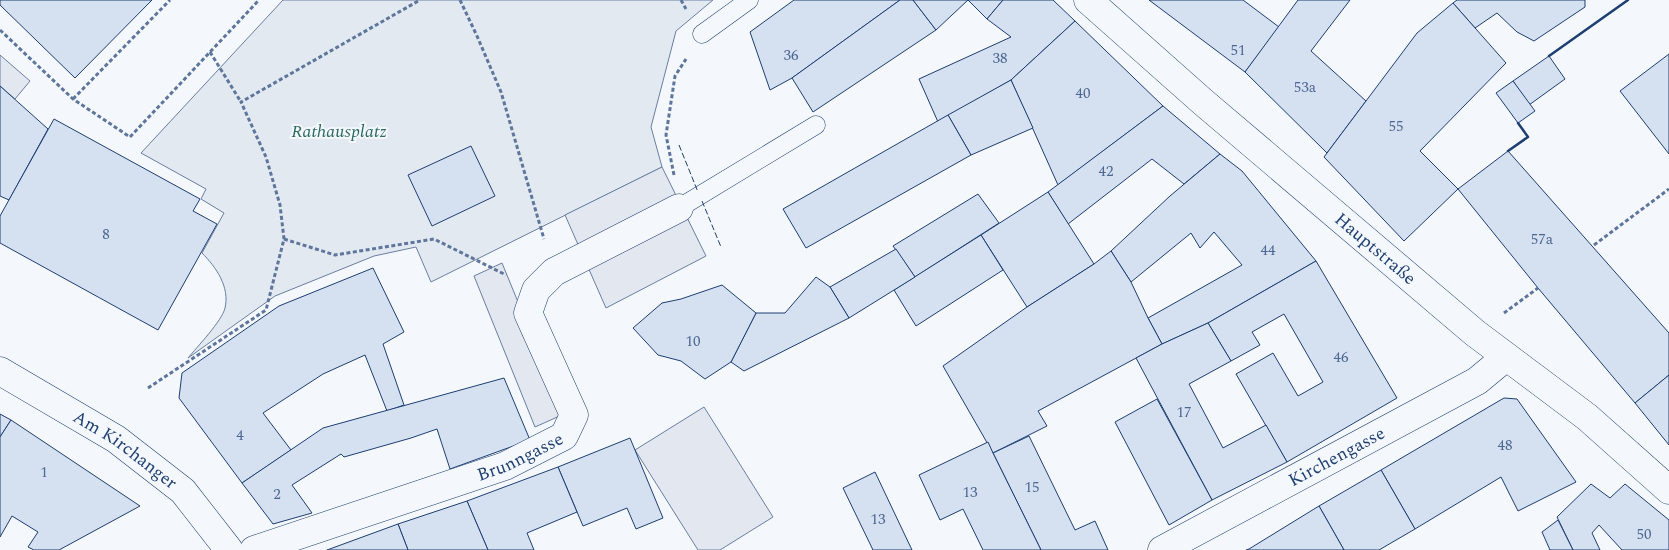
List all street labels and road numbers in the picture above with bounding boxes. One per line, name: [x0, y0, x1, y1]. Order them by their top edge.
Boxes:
street label: Hauptstraße: [1328, 206, 1422, 292]
street label: Am Kirchanger: [68, 404, 183, 496]
street label: Kirchengasse: [1283, 420, 1390, 494]
street label: Brunngasse: [473, 426, 568, 488]

